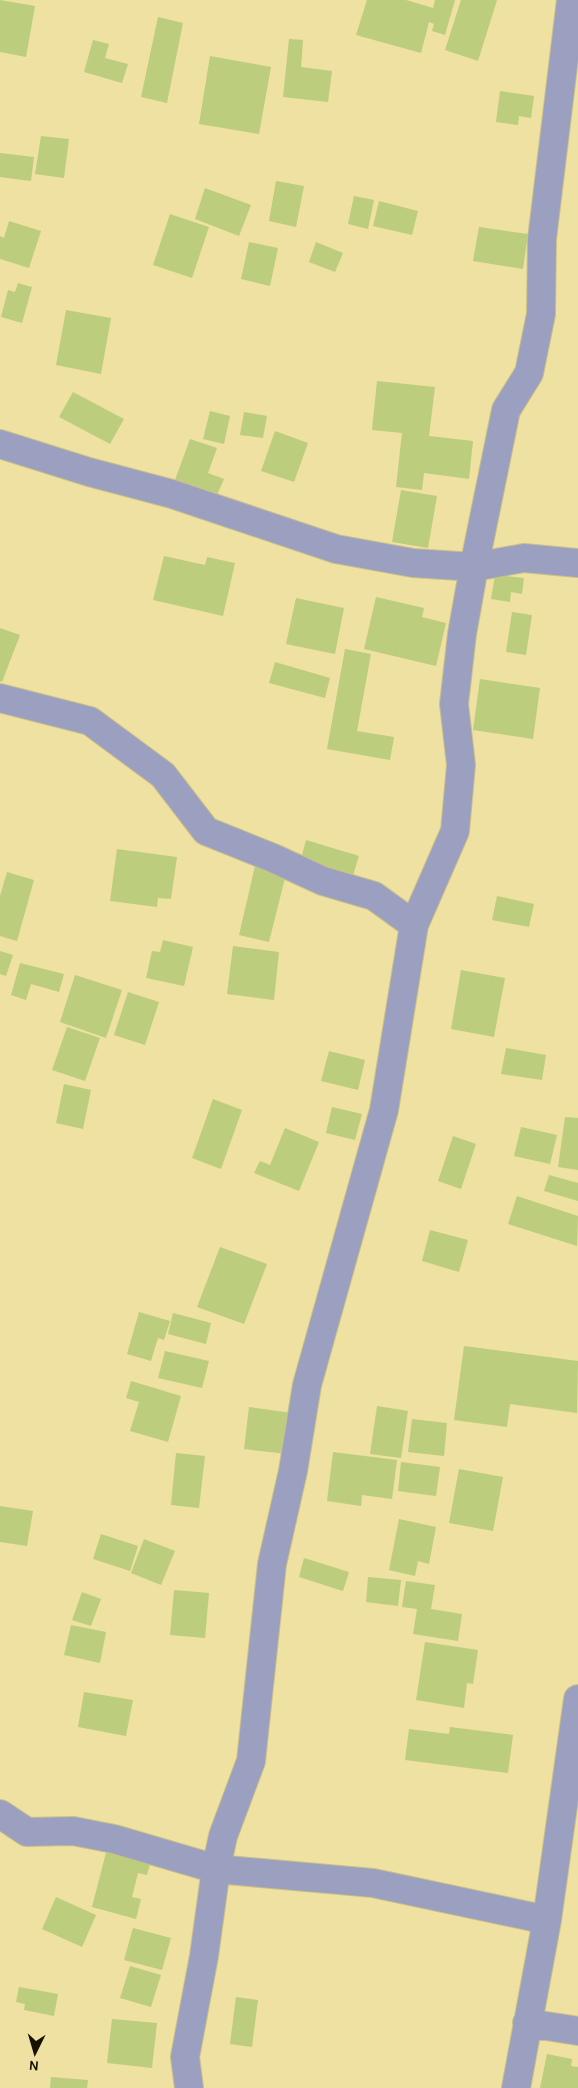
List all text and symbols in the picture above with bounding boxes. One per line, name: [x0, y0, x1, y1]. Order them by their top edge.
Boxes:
north arrow: [10, 2028, 60, 2078]
text: N: [28, 2057, 40, 2074]

